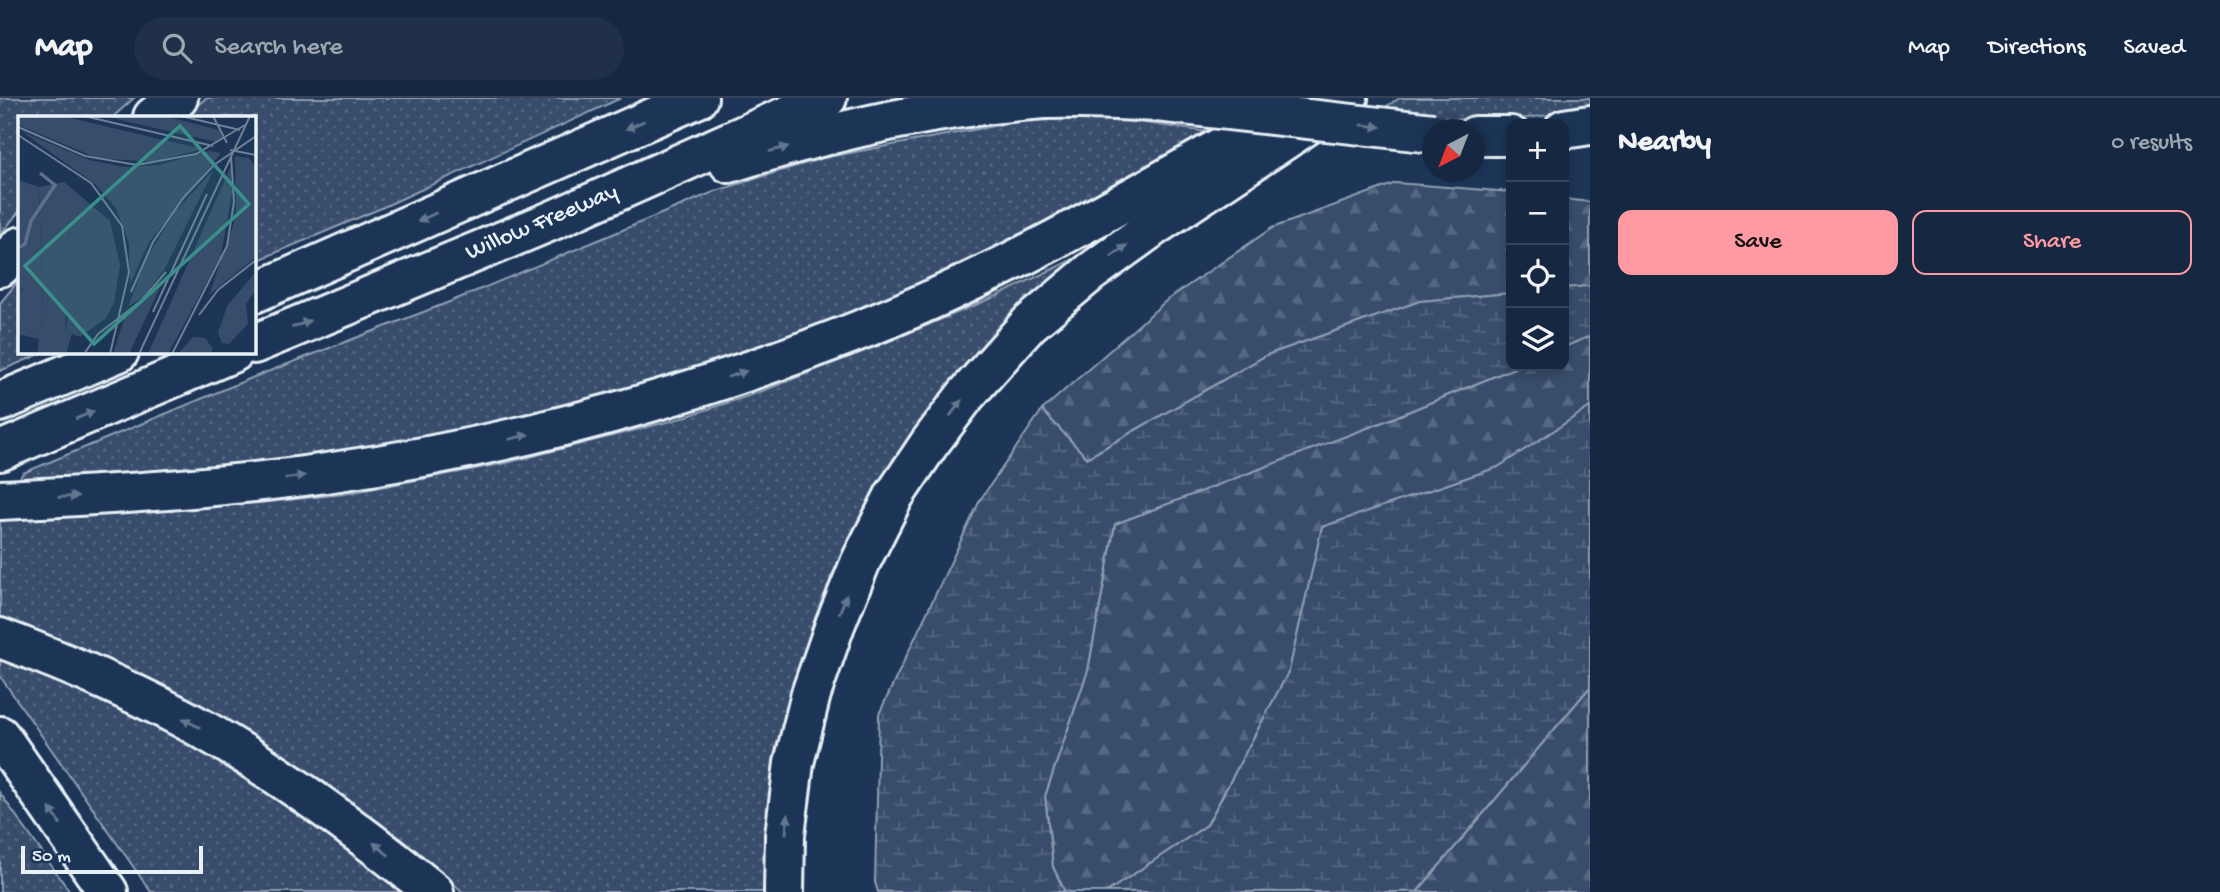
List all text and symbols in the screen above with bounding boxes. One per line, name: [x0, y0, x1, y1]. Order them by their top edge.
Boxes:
search box: [134, 17, 624, 80]
text: Map: [35, 29, 92, 67]
icon: search: [158, 29, 196, 67]
text: Search here: [214, 33, 343, 64]
text: Map: [1908, 34, 1950, 63]
text: Directions: [1988, 34, 2086, 63]
text: Saved: [2124, 34, 2185, 63]
inset map: [18, 116, 256, 354]
one-way arrow: [625, 119, 645, 131]
north arrow: [1422, 119, 1485, 182]
map controls: [1506, 119, 1569, 371]
button: +: [1506, 119, 1569, 182]
one-way arrow: [1360, 121, 1382, 132]
text: Nearby: [1618, 126, 1711, 161]
text: 0 results: [2111, 130, 2192, 157]
one-way arrow: [769, 143, 790, 153]
street label: Willow Freeway: [462, 178, 622, 268]
button: −: [1506, 182, 1569, 245]
button: Save: [1618, 210, 1898, 275]
button: Share: [1912, 210, 2192, 275]
one-way arrow: [417, 211, 437, 223]
one-way arrow: [1110, 244, 1128, 258]
button: locate: [1506, 245, 1569, 308]
button: layers: [1506, 308, 1569, 371]
one-way arrow: [290, 319, 311, 330]
one-way arrow: [727, 369, 748, 379]
one-way arrow: [948, 399, 962, 417]
one-way arrow: [75, 409, 96, 420]
one-way arrow: [508, 432, 530, 443]
one-way arrow: [284, 471, 306, 482]
one-way arrow: [57, 492, 79, 503]
one-way arrow: [838, 594, 849, 615]
one-way arrow: [181, 718, 201, 730]
one-way arrow: [48, 807, 62, 825]
one-way arrow: [781, 813, 792, 835]
one-way arrow: [372, 842, 389, 857]
scale bar: [21, 843, 203, 875]
text: 50 m: [32, 846, 71, 869]

